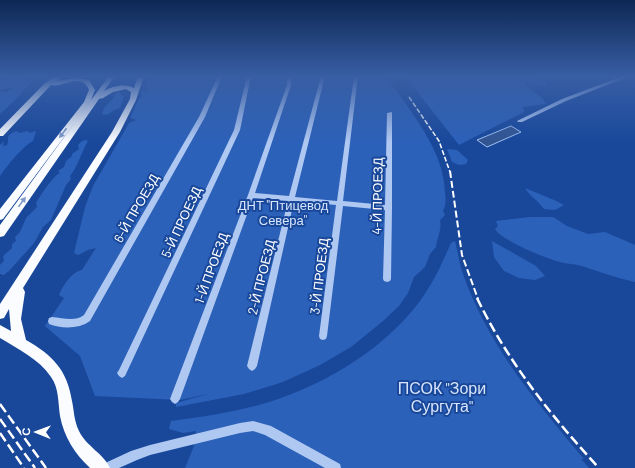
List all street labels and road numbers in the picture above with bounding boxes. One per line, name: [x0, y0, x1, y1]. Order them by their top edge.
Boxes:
street label: 4-Й ПРОЕЗД: [368, 157, 386, 235]
street label: 6-Й ПРОЕЗД: [110, 171, 162, 245]
street label: 5-Й ПРОЕЗД: [158, 184, 205, 260]
street label: 1-Й ПРОЕЗД: [191, 230, 231, 306]
street label: 3-Й ПРОЕЗД: [306, 237, 332, 315]
street label: 2-Й ПРОЕЗД: [244, 238, 278, 316]

